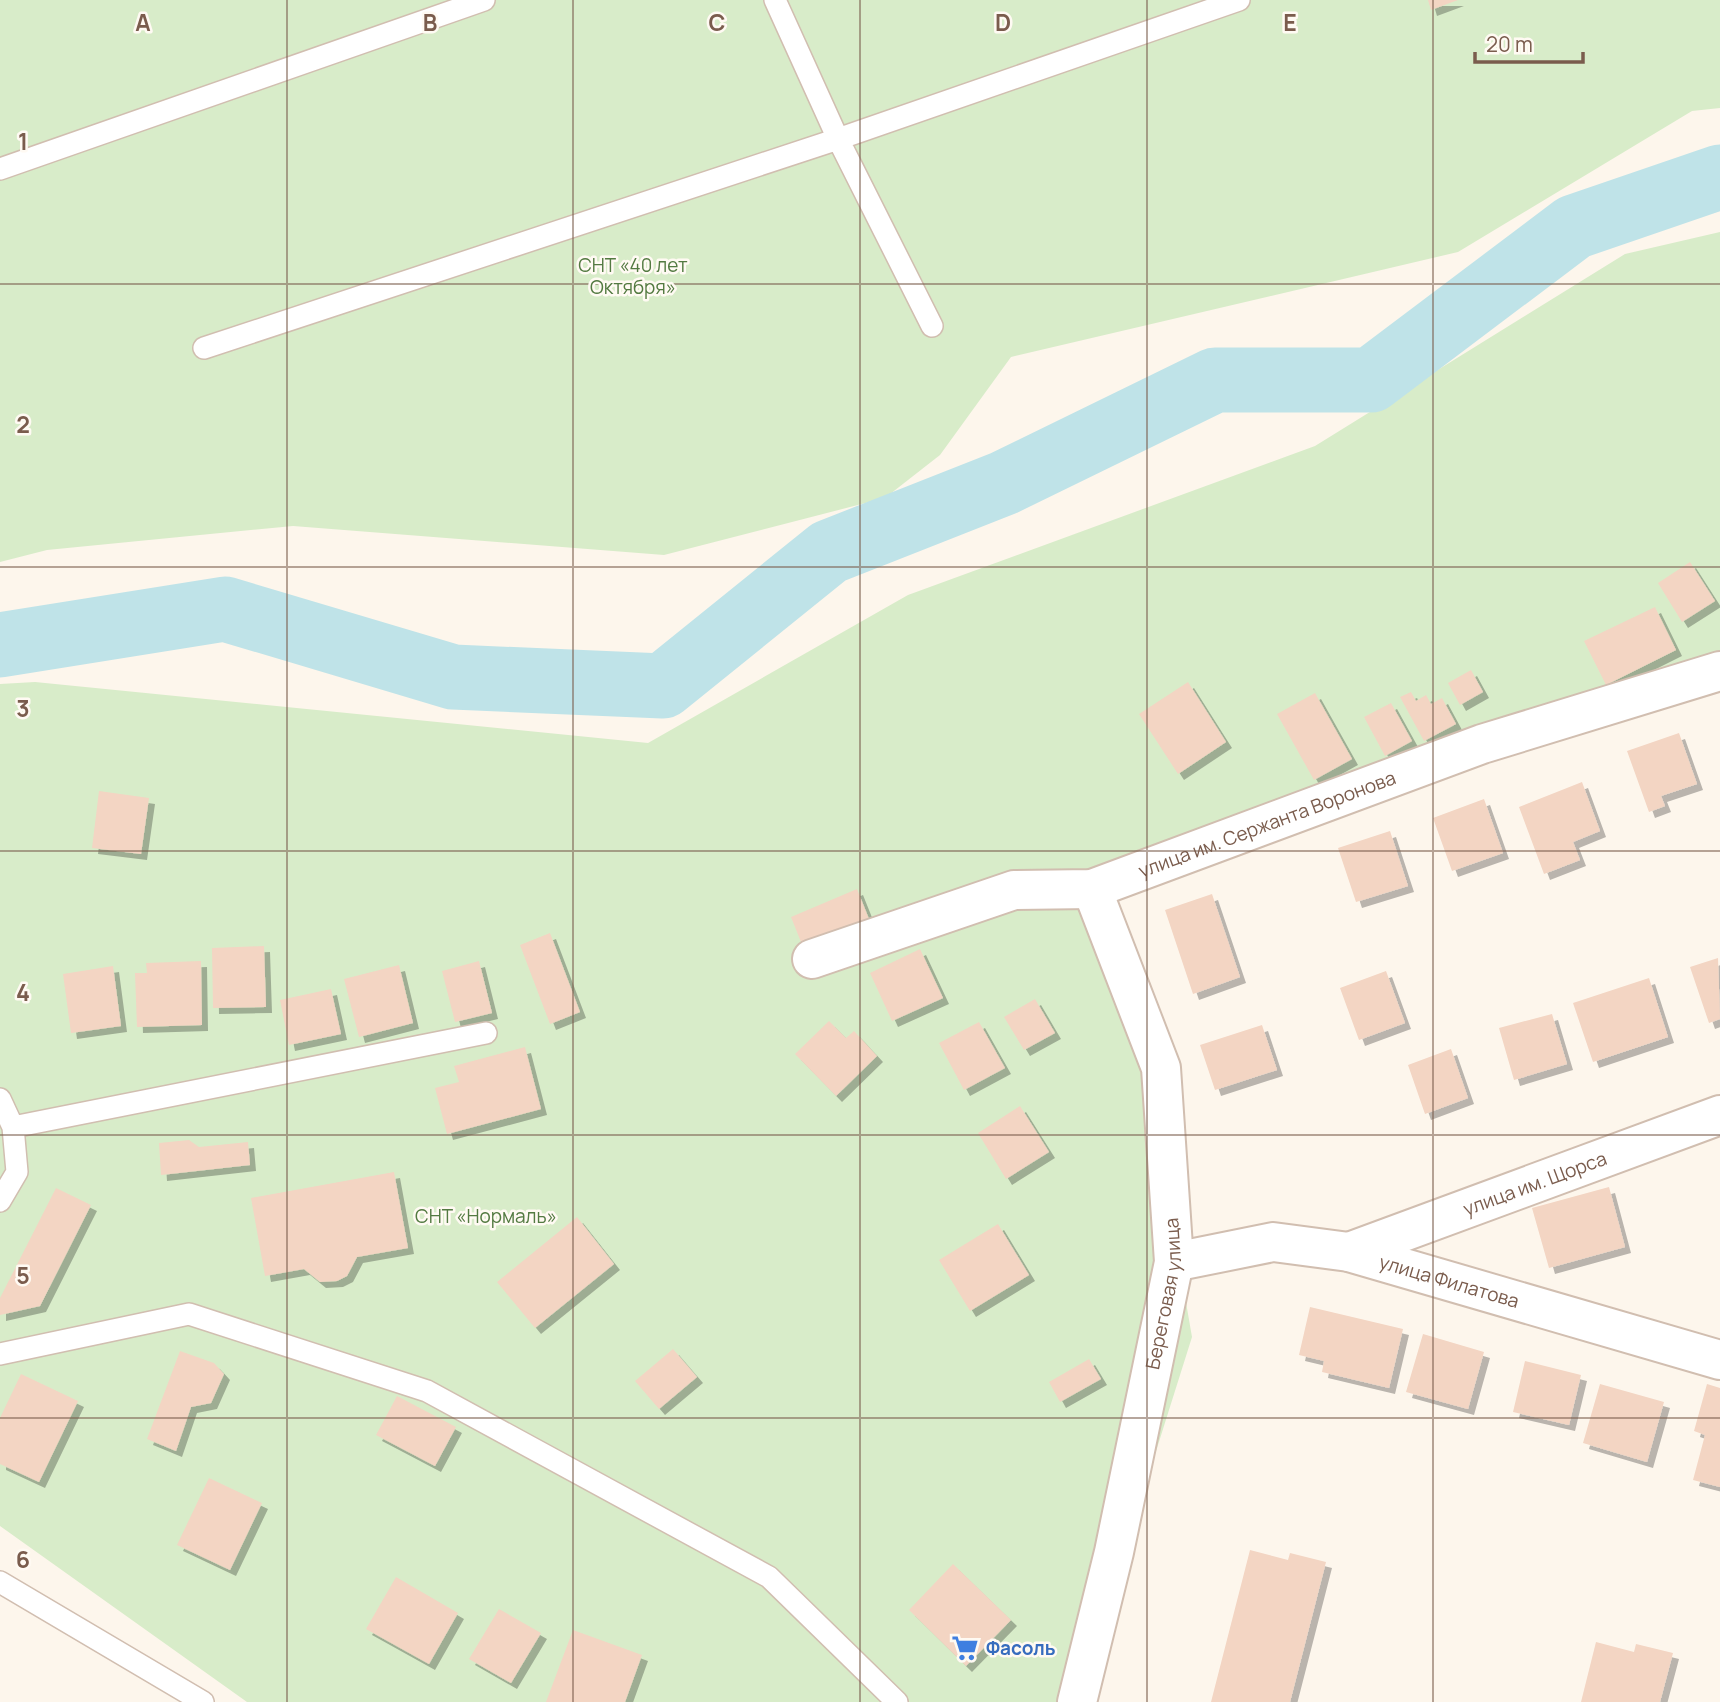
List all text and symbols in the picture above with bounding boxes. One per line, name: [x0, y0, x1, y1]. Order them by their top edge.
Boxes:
text: A: [135, 6, 151, 38]
text: B: [423, 6, 437, 38]
text: C: [709, 6, 726, 38]
text: D: [995, 6, 1011, 38]
text: E: [1283, 6, 1297, 38]
scale bar: [1475, 21, 1584, 65]
text: 20 m: [1486, 30, 1533, 58]
text: 1: [18, 125, 28, 157]
park label: СНТ «40 лет Октября»: [578, 252, 688, 300]
text: 2: [16, 408, 30, 440]
text: 3: [16, 692, 30, 724]
street label: улица им. Сержанта Воронова: [1135, 764, 1399, 884]
text: 4: [16, 976, 30, 1008]
street label: улица им. Щорса: [1459, 1145, 1610, 1222]
park label: СНТ «Нормаль»: [415, 1203, 557, 1229]
street label: Береговая улица: [1139, 1217, 1187, 1372]
street label: улица Филатова: [1376, 1248, 1522, 1314]
text: 5: [16, 1259, 30, 1291]
text: 6: [16, 1543, 30, 1575]
supermarket icon: Фасоль: [950, 1633, 980, 1663]
place label: Фасоль: [986, 1635, 1056, 1661]

